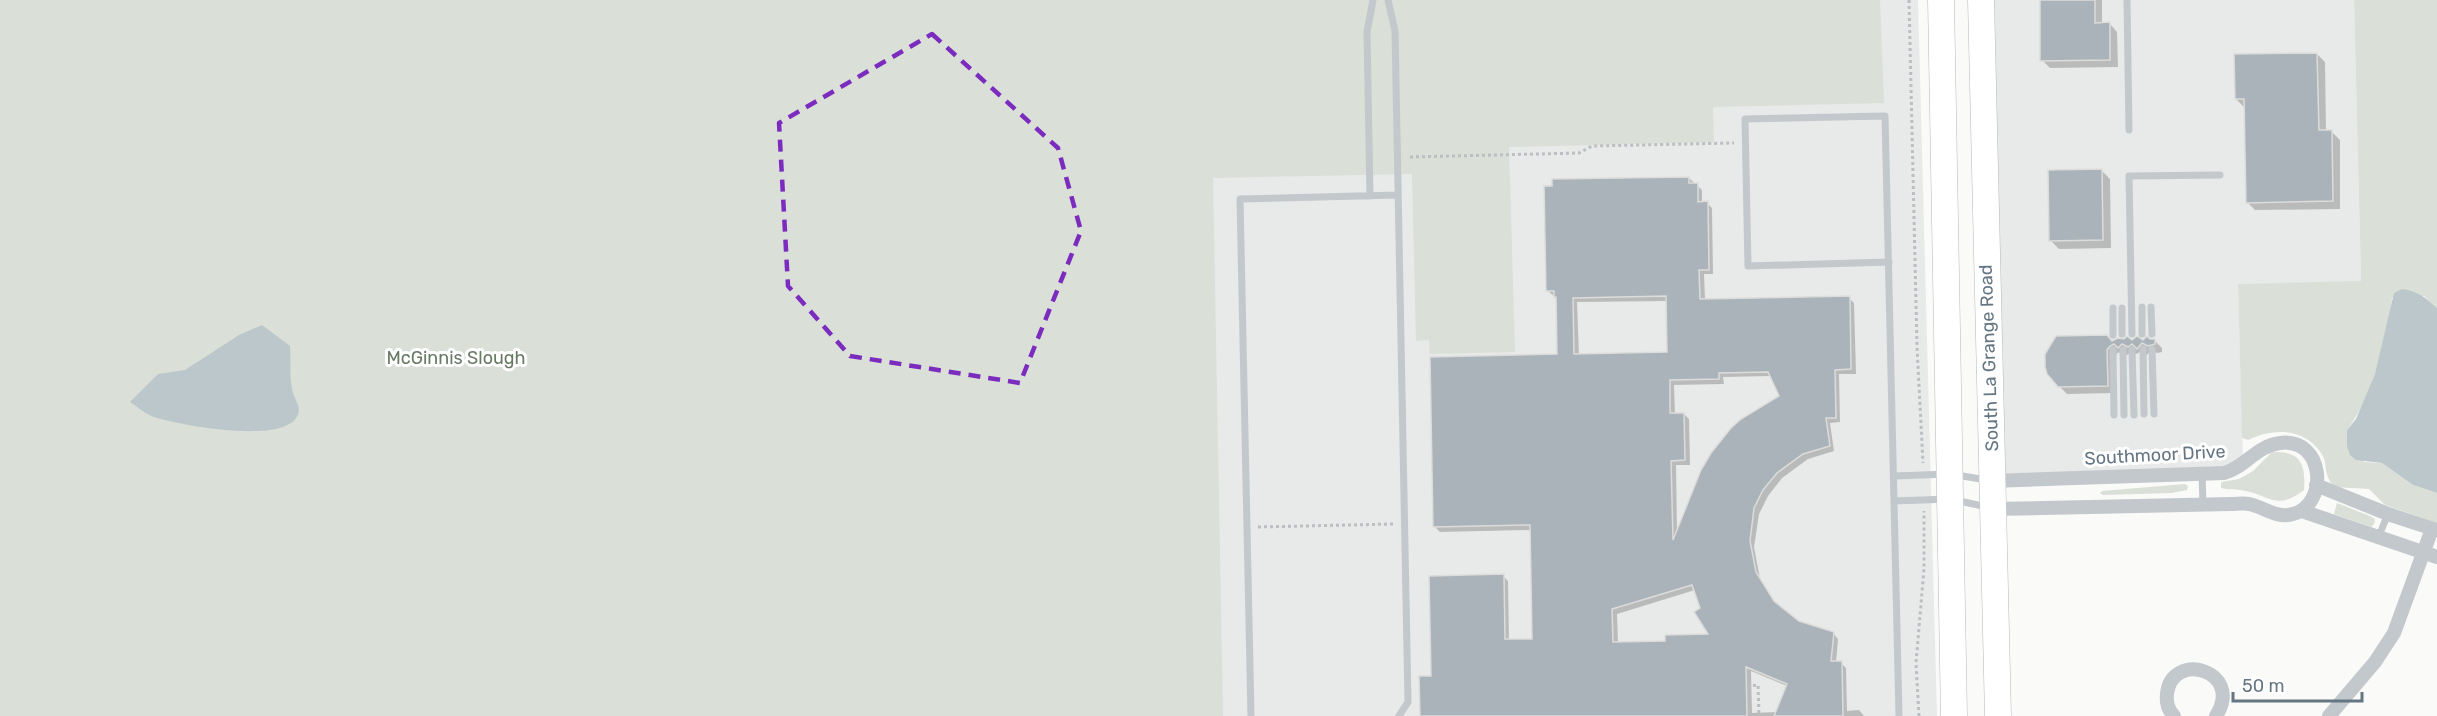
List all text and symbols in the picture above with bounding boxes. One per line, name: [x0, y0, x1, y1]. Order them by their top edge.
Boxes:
street label: South La Grange Road: [1975, 264, 2003, 452]
park label: McGinnis Slough: [386, 347, 526, 369]
street label: Southmoor Drive: [2084, 440, 2226, 470]
scale bar: [2233, 665, 2362, 703]
text: 50 m: [2242, 675, 2285, 697]

